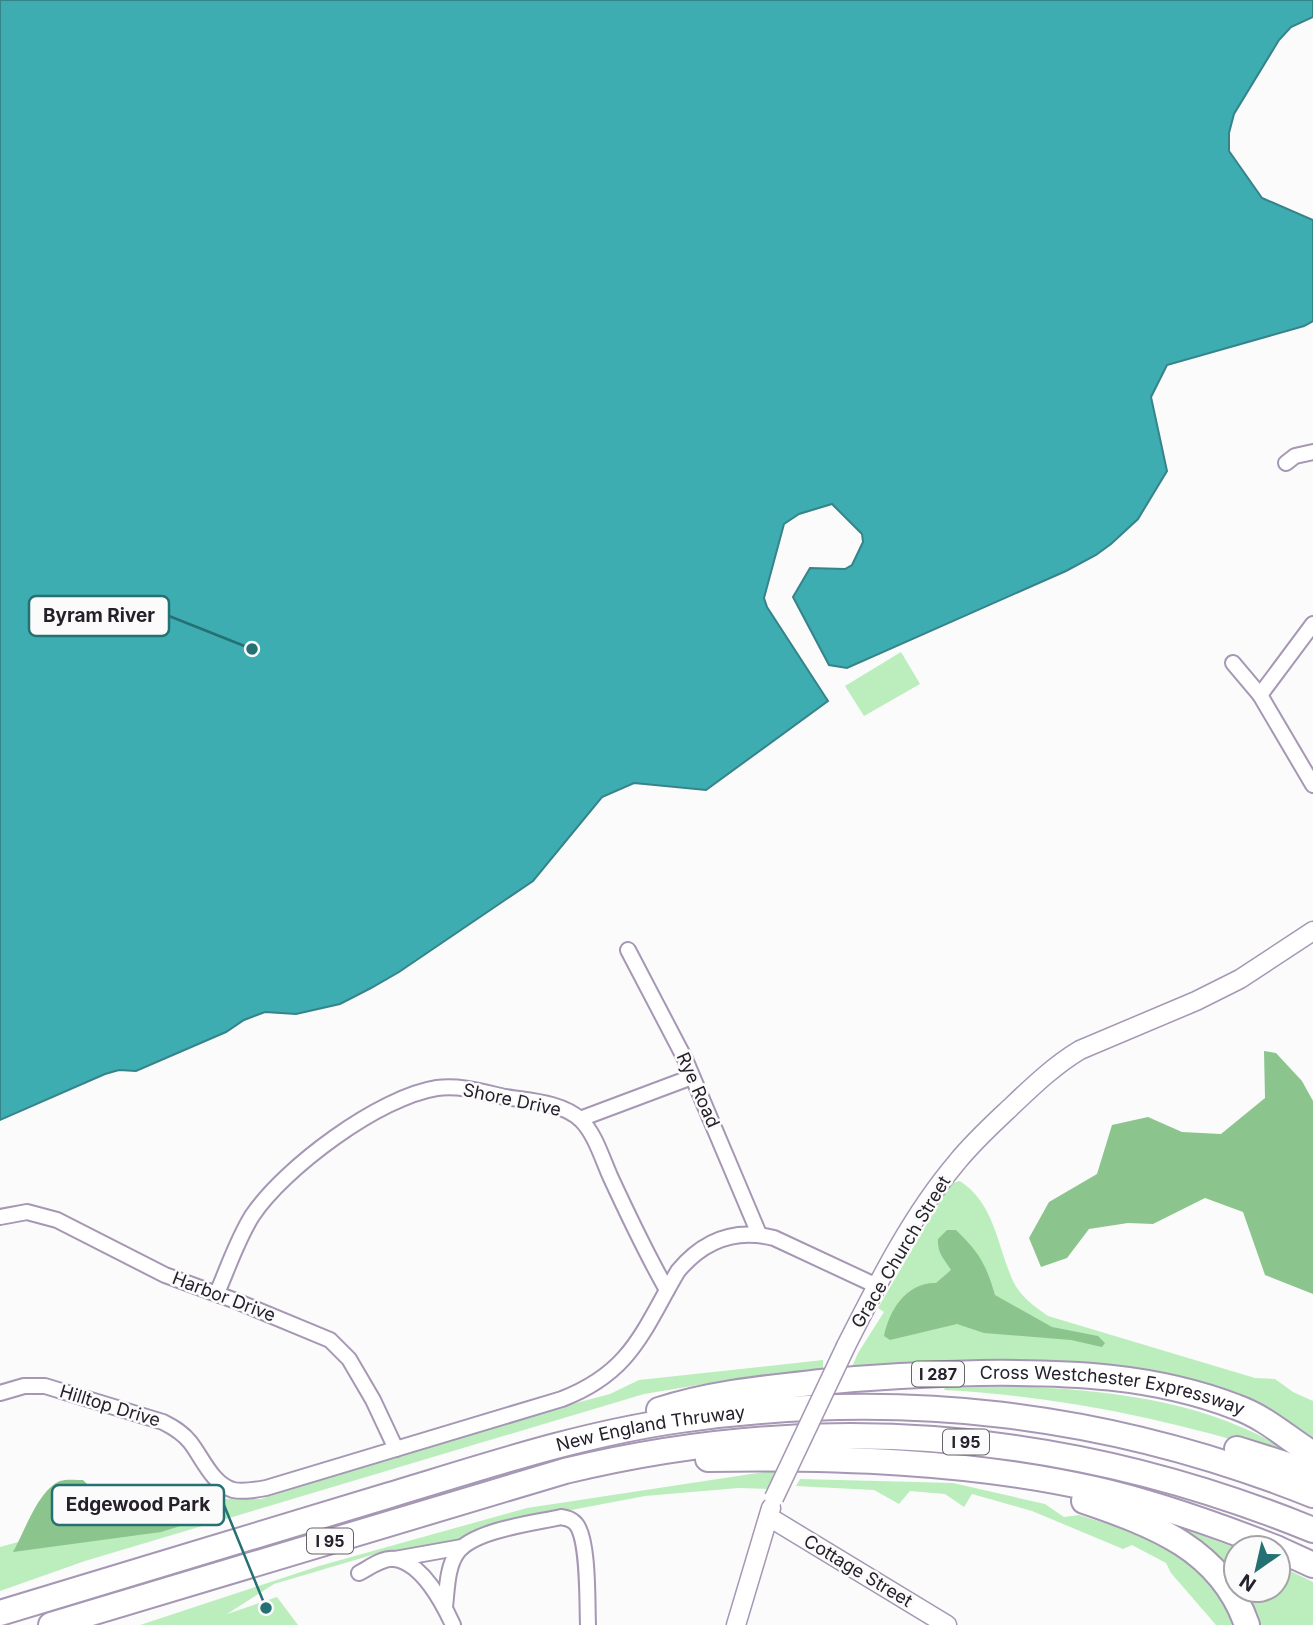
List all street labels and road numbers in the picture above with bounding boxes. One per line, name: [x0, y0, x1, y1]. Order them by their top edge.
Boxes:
street label: Rye Road: [673, 1049, 724, 1131]
street label: Shore Drive: [461, 1079, 563, 1120]
street label: Grace Church Street: [847, 1172, 954, 1332]
street label: Harbor Drive: [170, 1267, 279, 1326]
road number: I 287: [912, 1362, 964, 1386]
street label: Cross Westchester Expressway: [980, 1362, 1248, 1419]
street label: Hilltop Drive: [57, 1380, 163, 1431]
street label: New England Thruway: [554, 1401, 746, 1455]
road number: I 95: [943, 1430, 989, 1454]
road number: I 95: [307, 1528, 353, 1554]
street label: Cottage Street: [800, 1530, 916, 1611]

